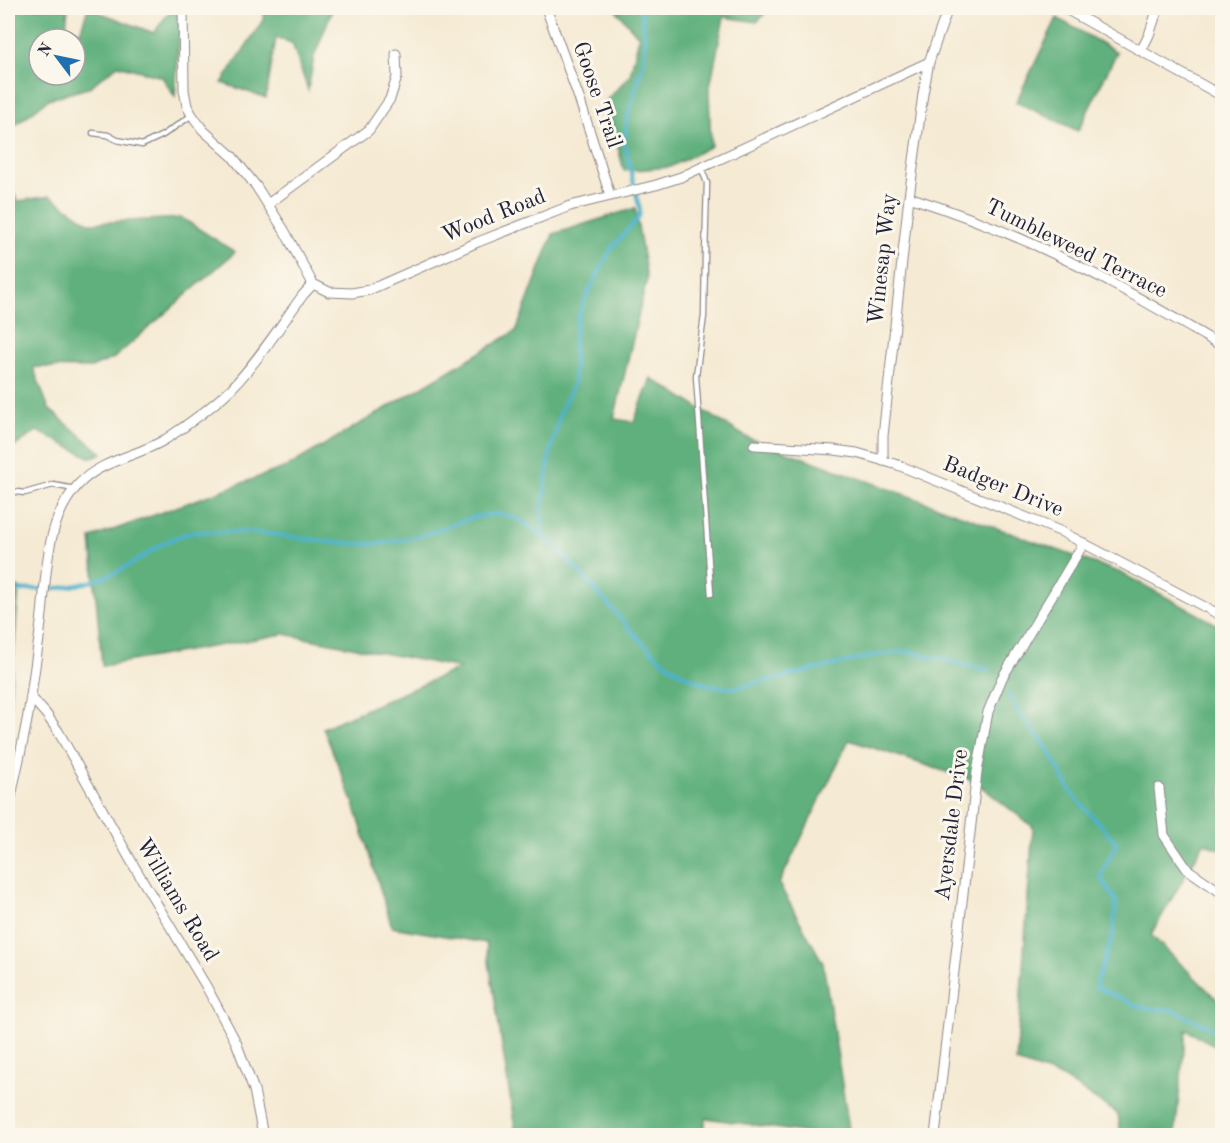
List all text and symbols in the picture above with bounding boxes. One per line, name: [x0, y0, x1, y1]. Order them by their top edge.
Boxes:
north arrow: [27, 27, 87, 87]
street label: Goose Trail: [569, 39, 625, 151]
text: N: [36, 40, 56, 60]
street label: Wood Road: [439, 185, 549, 247]
street label: Winesap Way: [865, 192, 901, 326]
street label: Tumbleweed Terrace: [982, 195, 1170, 303]
street label: Badger Drive: [940, 453, 1066, 521]
street label: Ayersdale Drive: [932, 748, 972, 902]
street label: Williams Road: [132, 835, 222, 965]

